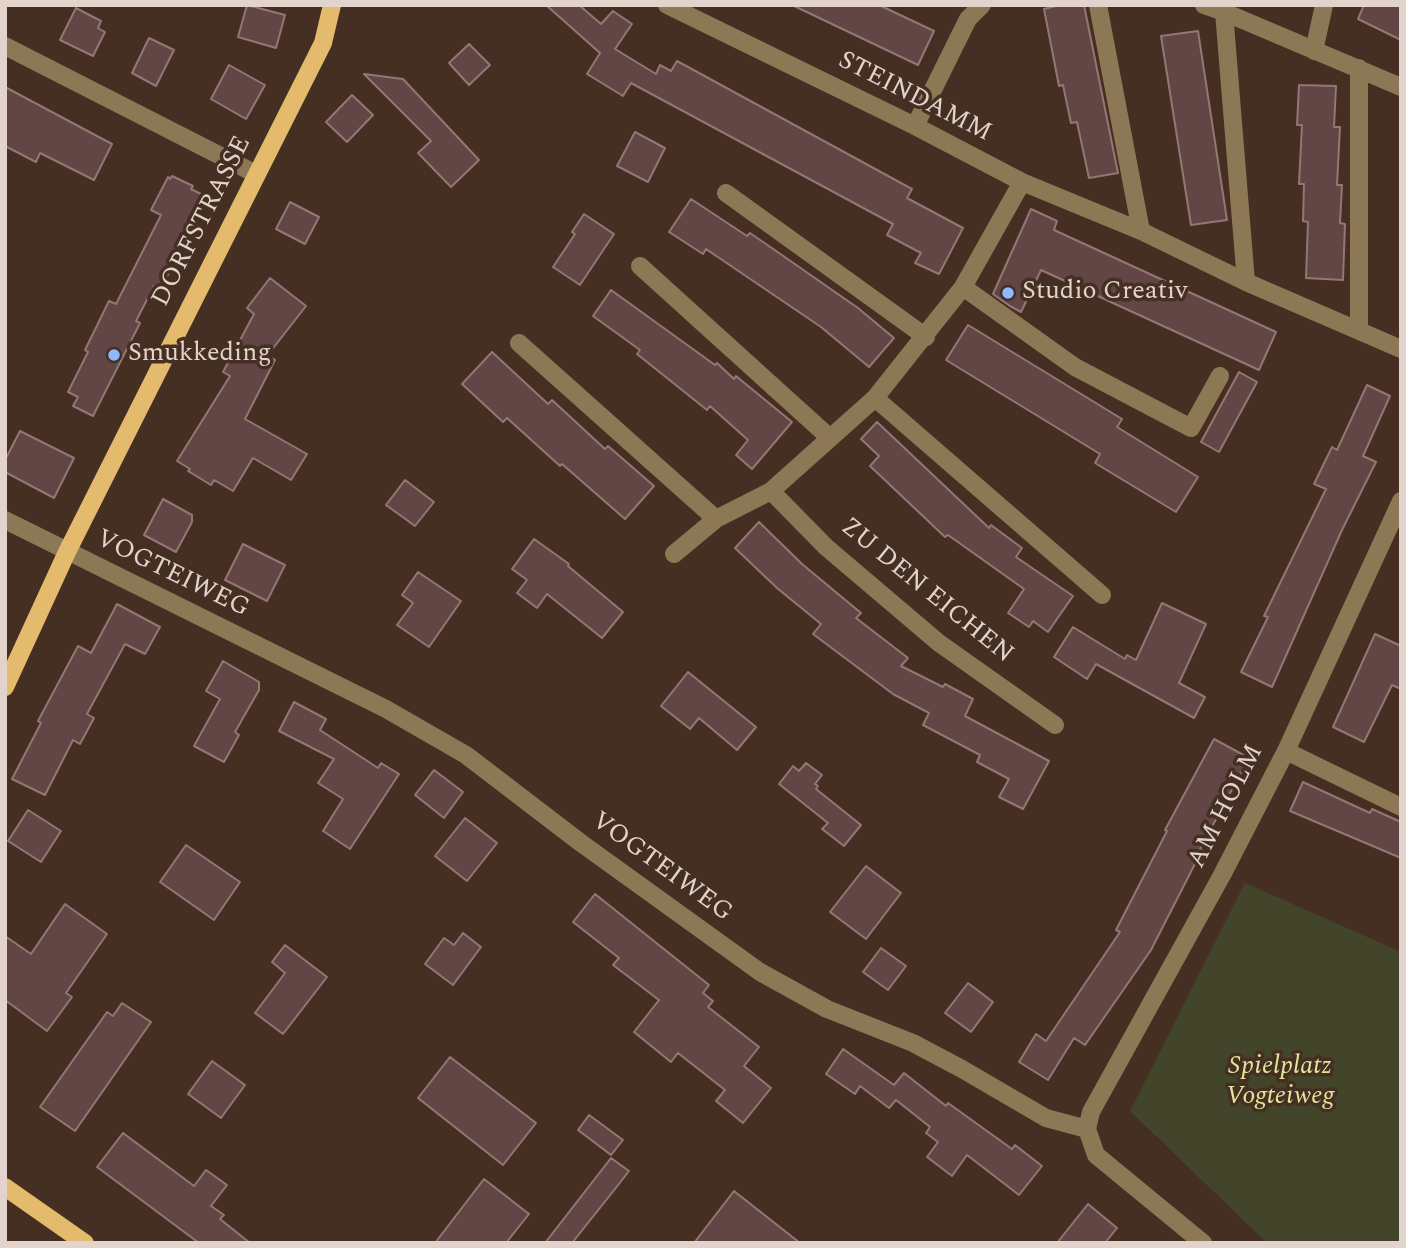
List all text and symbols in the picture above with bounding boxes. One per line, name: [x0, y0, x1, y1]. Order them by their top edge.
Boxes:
street label: STEINDAMM: [832, 46, 996, 150]
street label: DORFSTRASSE: [147, 132, 259, 312]
place label: Studio Creativ: [1022, 277, 1188, 309]
marker: Studio Creativ: [1000, 285, 1016, 301]
place label: Smukkeding: [128, 339, 271, 371]
marker: Smukkeding: [106, 347, 122, 363]
street label: ZU DEN EICHEN: [833, 513, 1019, 671]
street label: VOGTEIWEG: [90, 524, 254, 626]
street label: AM HOLM: [1183, 740, 1271, 874]
street label: VOGTEIWEG: [584, 806, 738, 930]
park label: Spielplatz Vogteiweg: [1226, 1052, 1334, 1114]

